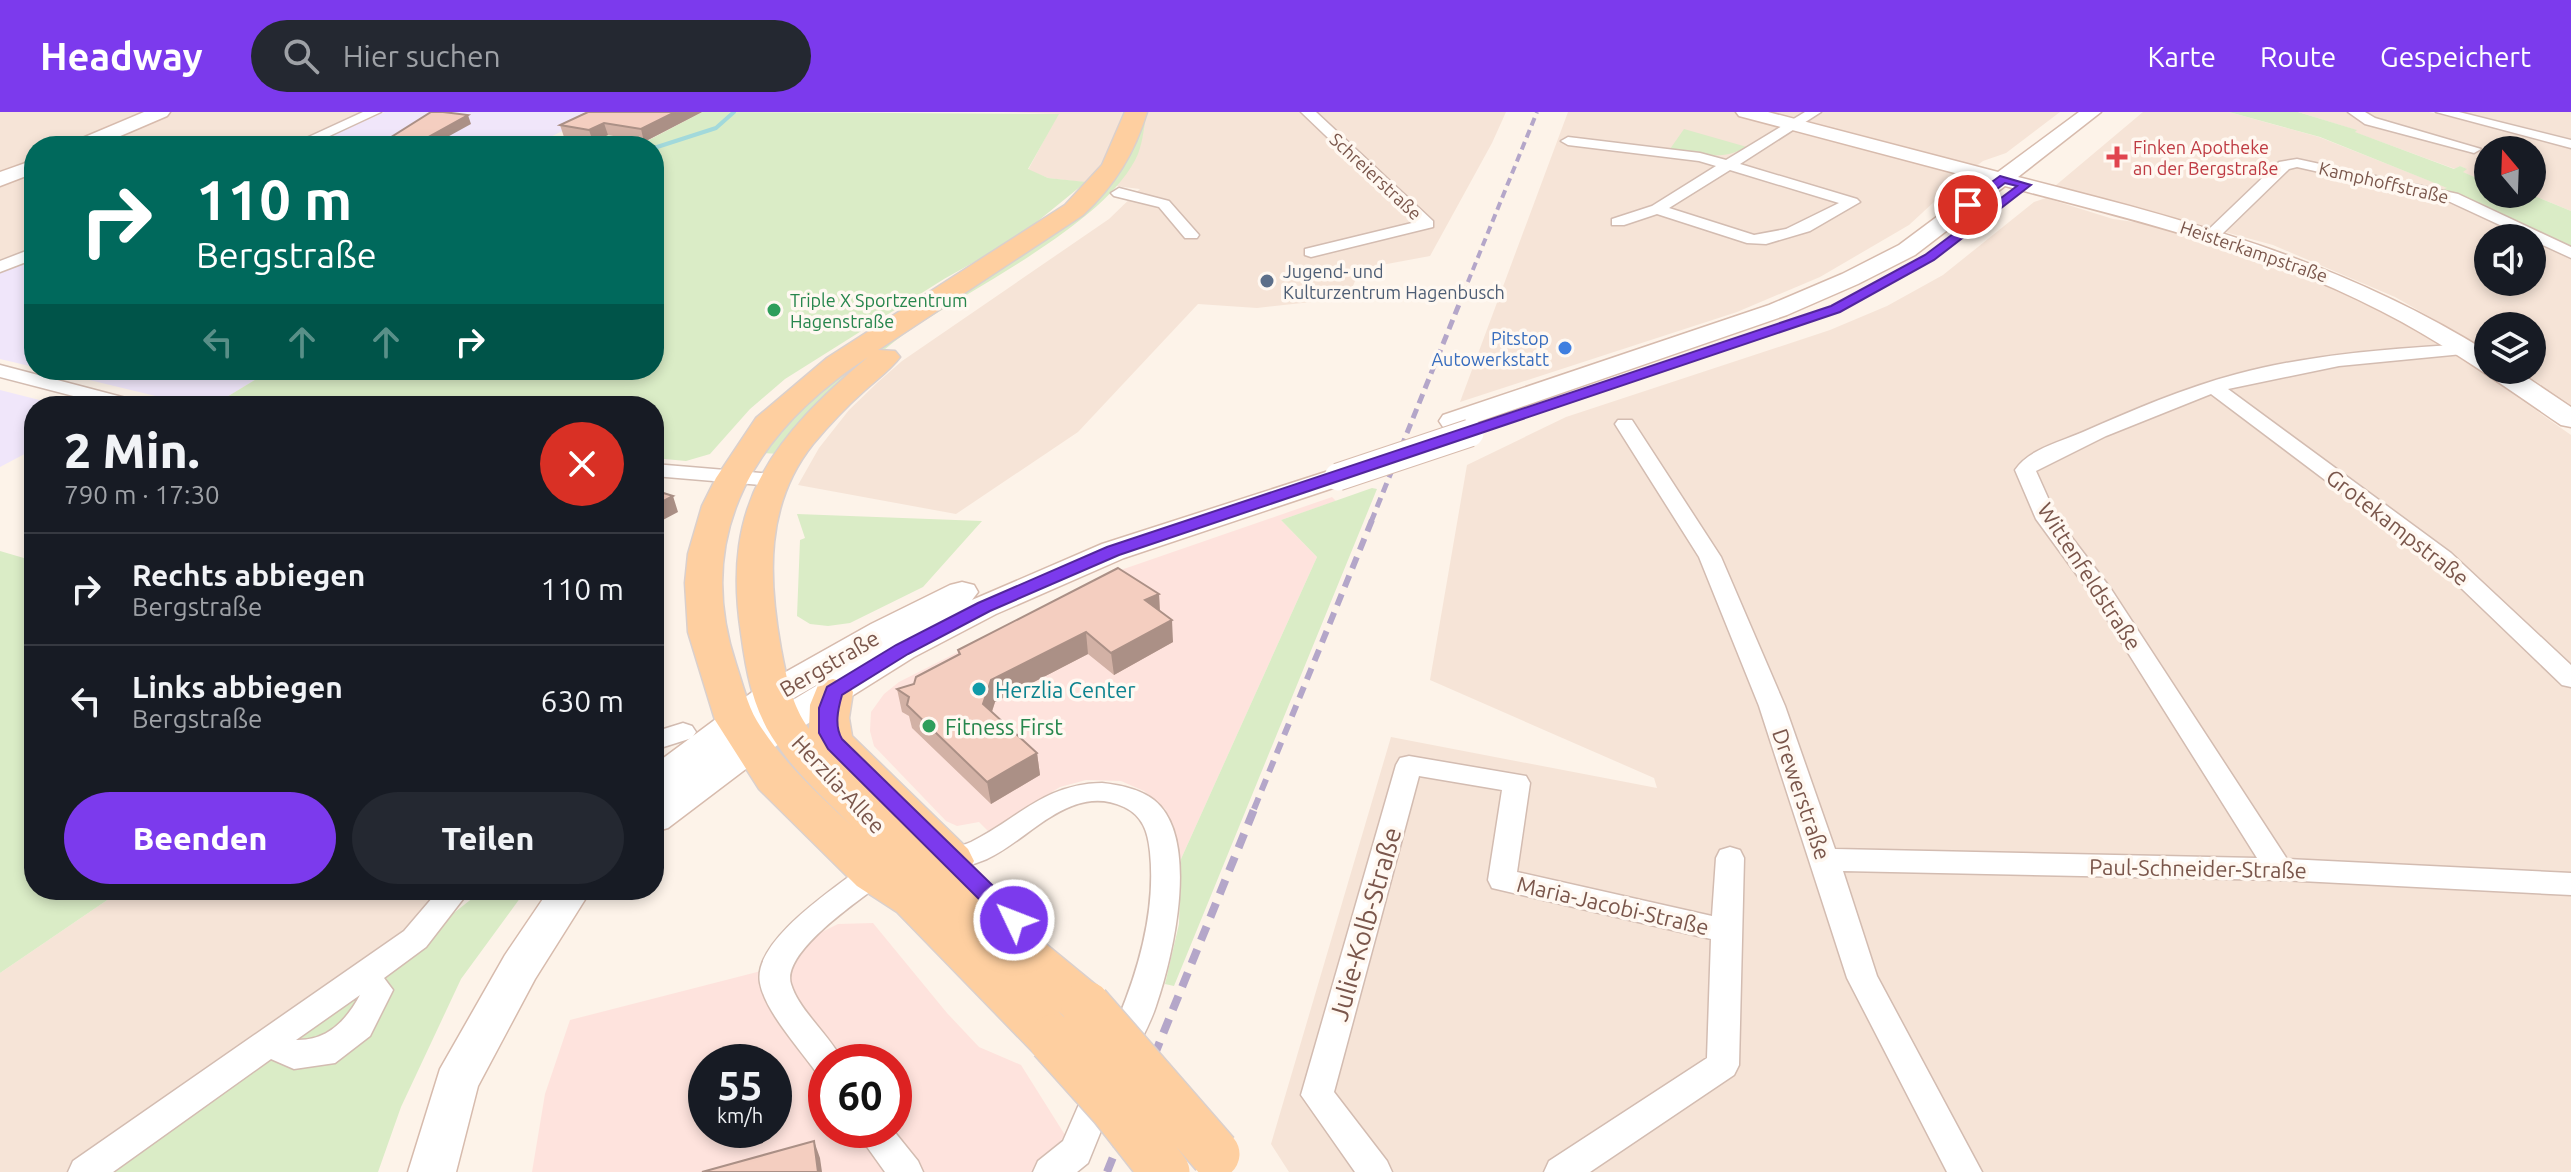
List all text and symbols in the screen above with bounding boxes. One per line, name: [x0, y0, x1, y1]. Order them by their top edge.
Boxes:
search box: [251, 20, 811, 92]
icon: search: [279, 34, 323, 78]
text: Headway: [40, 35, 203, 77]
text: Hier suchen: [343, 39, 501, 73]
text: Karte: [2147, 41, 2216, 72]
text: Route: [2260, 41, 2336, 72]
text: Gespeichert: [2380, 41, 2531, 72]
street label: Schreierstraße: [1326, 129, 1426, 223]
north arrow: [2474, 136, 2546, 208]
map controls: [2474, 136, 2546, 384]
place label: Finken Apotheke an der Bergstraße: [2133, 137, 2278, 178]
marker: Finken Apotheke an der Bergstraße: [2108, 148, 2126, 166]
street label: Kamphoffstraße: [2317, 157, 2451, 207]
icon: right: [64, 168, 168, 272]
text: 110 m: [196, 168, 352, 231]
pin: [1934, 171, 2002, 239]
icon: arrive: [1946, 183, 1990, 227]
street label: Heisterkampstraße: [2178, 216, 2330, 286]
button: sound: [2474, 224, 2546, 296]
text: Bergstraße: [196, 234, 377, 275]
place label: Jugend- und Kulturzentrum Hagenbusch: [1283, 261, 1505, 302]
marker: Jugend- und Kulturzentrum Hagenbusch: [1258, 272, 1276, 290]
place label: Triple X Sportzentrum Hagenstraße: [790, 290, 968, 331]
marker: Triple X Sportzentrum Hagenstraße: [765, 301, 783, 319]
button: layers: [2474, 312, 2546, 384]
icon: left: [196, 320, 240, 364]
icon: ahead: [280, 320, 324, 364]
icon: ahead: [364, 320, 408, 364]
icon: right: [448, 320, 492, 364]
place label: Pitstop Autowerkstatt: [1431, 328, 1549, 369]
marker: Pitstop Autowerkstatt: [1556, 339, 1574, 357]
button: close: [540, 422, 624, 506]
text: 2 Min.: [64, 423, 200, 477]
street label: Grotekampstraße: [2322, 464, 2474, 590]
text: 790 m · 17:30: [64, 480, 220, 509]
street label: Wittenfeldstraße: [2033, 498, 2147, 654]
text: Rechts abbiegen: [132, 558, 365, 592]
icon: right: [64, 567, 108, 611]
text: 110 m: [540, 572, 624, 606]
text: Bergstraße: [132, 592, 262, 621]
street label: Bergstraße: [775, 625, 883, 701]
text: Links abbiegen: [132, 670, 343, 704]
place label: Herzlia Center: [995, 677, 1136, 702]
icon: left: [64, 679, 108, 723]
marker: Herzlia Center: [970, 680, 988, 698]
text: 630 m: [540, 684, 624, 718]
text: Bergstraße: [132, 704, 262, 733]
place label: Fitness First: [945, 714, 1063, 739]
marker: Fitness First: [920, 717, 938, 735]
street label: Drewerstraße: [1768, 725, 1836, 863]
street label: Herzlia-Allee: [787, 730, 891, 838]
button: Beenden: [64, 792, 336, 884]
button: Teilen: [352, 792, 624, 884]
street label: Julie-Kolb-Straße: [1324, 824, 1406, 1024]
street label: Paul-Schneider-Straße: [2089, 854, 2307, 882]
street label: Maria-Jacobi-Straße: [1515, 871, 1711, 939]
position arrow: [972, 878, 1056, 962]
speed limit sign: 60: [808, 1044, 912, 1148]
text: 55: [717, 1063, 763, 1108]
text: km/h: [717, 1104, 763, 1127]

